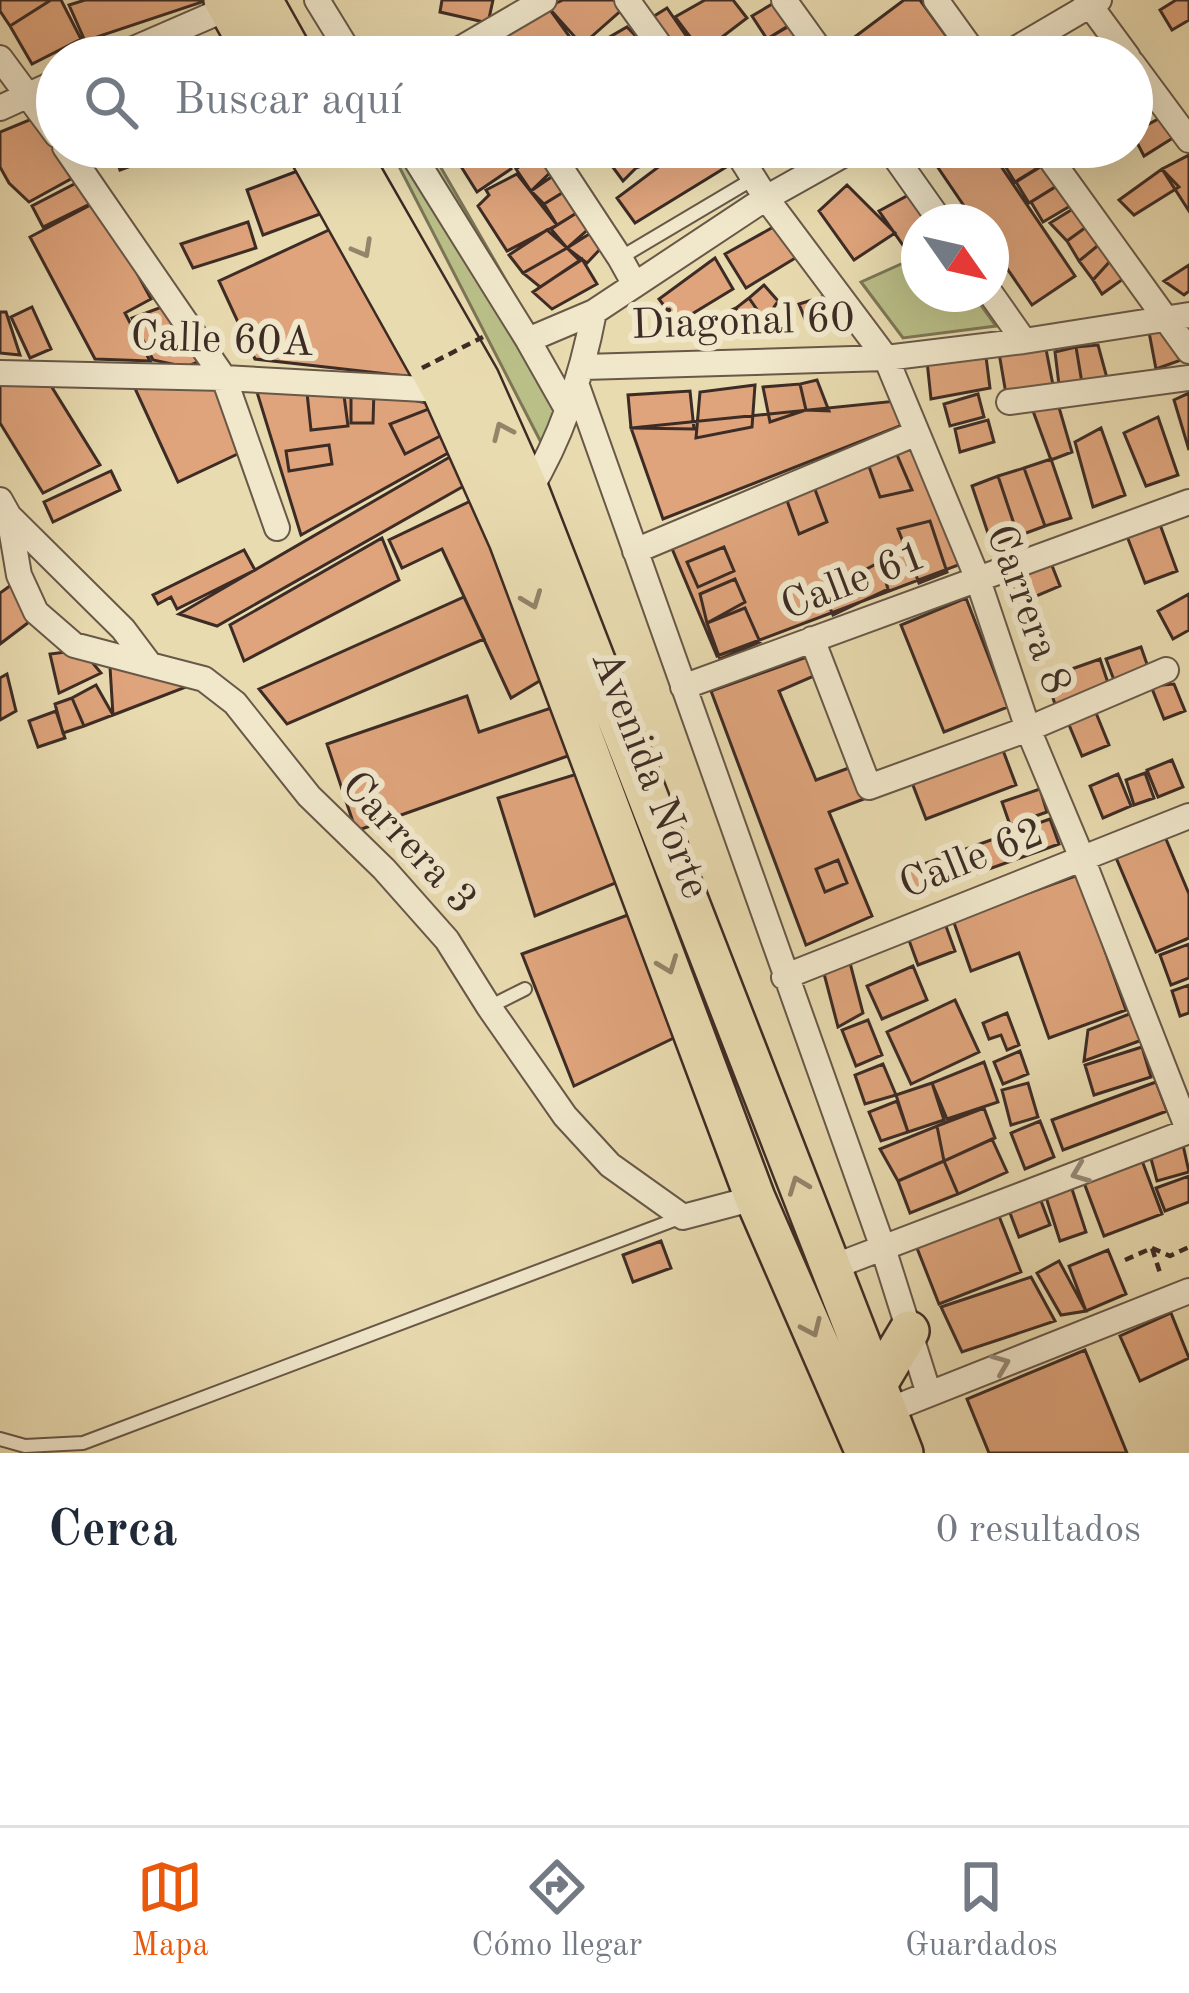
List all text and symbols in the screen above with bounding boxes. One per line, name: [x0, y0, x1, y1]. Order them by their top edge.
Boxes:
search box: [36, 36, 1153, 168]
icon: search: [78, 69, 144, 135]
text: Buscar aquí: [174, 79, 403, 124]
north arrow: [901, 204, 1009, 312]
one-way arrow: [349, 237, 372, 258]
street label: Diagonal 60: [631, 298, 855, 348]
street label: Calle 60A: [130, 317, 314, 365]
one-way arrow: [493, 422, 516, 443]
street label: Carrera 8: [977, 520, 1077, 700]
street label: Calle 61: [776, 535, 932, 629]
one-way arrow: [518, 588, 542, 609]
street label: Avenida Norte: [582, 645, 716, 905]
street label: Carrera 3: [332, 765, 484, 923]
street label: Calle 62: [894, 812, 1050, 908]
one-way arrow: [654, 954, 679, 975]
one-way arrow: [1070, 1158, 1091, 1183]
one-way arrow: [787, 1175, 812, 1196]
one-way arrow: [798, 1316, 822, 1337]
one-way arrow: [990, 1354, 1011, 1379]
text: Cerca: [48, 1506, 178, 1557]
text: 0 resultados: [936, 1511, 1141, 1550]
tab: Mapa: [131, 1854, 209, 1967]
tab: Cómo llegar: [471, 1854, 642, 1967]
tab: Guardados: [905, 1854, 1058, 1967]

